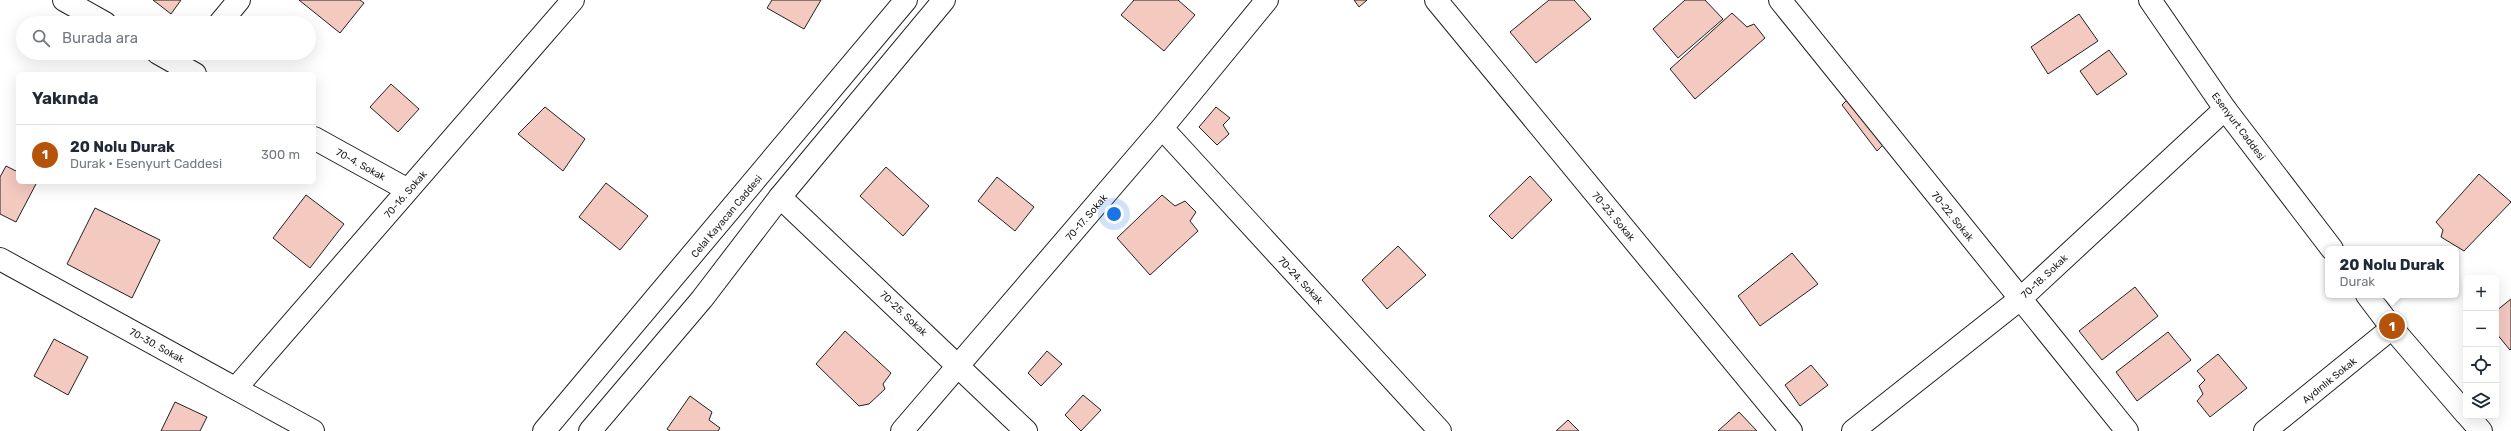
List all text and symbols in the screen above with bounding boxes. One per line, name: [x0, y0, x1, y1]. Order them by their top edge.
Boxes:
search box: [16, 16, 316, 60]
icon: search: [30, 27, 52, 49]
text: Burada ara: [62, 29, 138, 47]
text: Yakında: [32, 88, 98, 108]
street label: Esenyurt Caddesi: [2209, 90, 2268, 163]
text: 20 Nolu Durak: [70, 138, 175, 156]
street label: 70-4. Sokak: [334, 146, 388, 184]
text: 1: [42, 147, 48, 162]
text: 300 m: [261, 147, 300, 162]
text: Durak · Esenyurt Caddesi: [70, 156, 222, 171]
street label: 70-16. Sokak: [382, 168, 430, 221]
street label: Celal Kayacan Caddesi: [689, 173, 765, 260]
street label: 70-22. Sokak: [1929, 189, 1976, 244]
street label: 70-23. Sokak: [1589, 190, 1638, 244]
street label: 70-17. Sokak: [1063, 191, 1111, 243]
your location: [1104, 204, 1124, 224]
popup: [2325, 246, 2459, 298]
street label: 70-18. Sokak: [2019, 252, 2071, 301]
street label: 70-24. Sokak: [1275, 254, 1326, 307]
text: 20 Nolu Durak: [2340, 256, 2444, 274]
text: Durak: [2340, 274, 2375, 289]
map controls: [2463, 275, 2499, 419]
button: +: [2463, 275, 2499, 311]
street label: 70-25. Sokak: [877, 289, 930, 339]
pin: 1: [2379, 311, 2405, 341]
button: −: [2463, 311, 2499, 347]
street label: 70-30. Sokak: [127, 326, 187, 366]
button: locate: [2463, 347, 2499, 383]
street label: Aydınlık Sokak: [2300, 355, 2360, 406]
button: layers: [2463, 383, 2499, 419]

